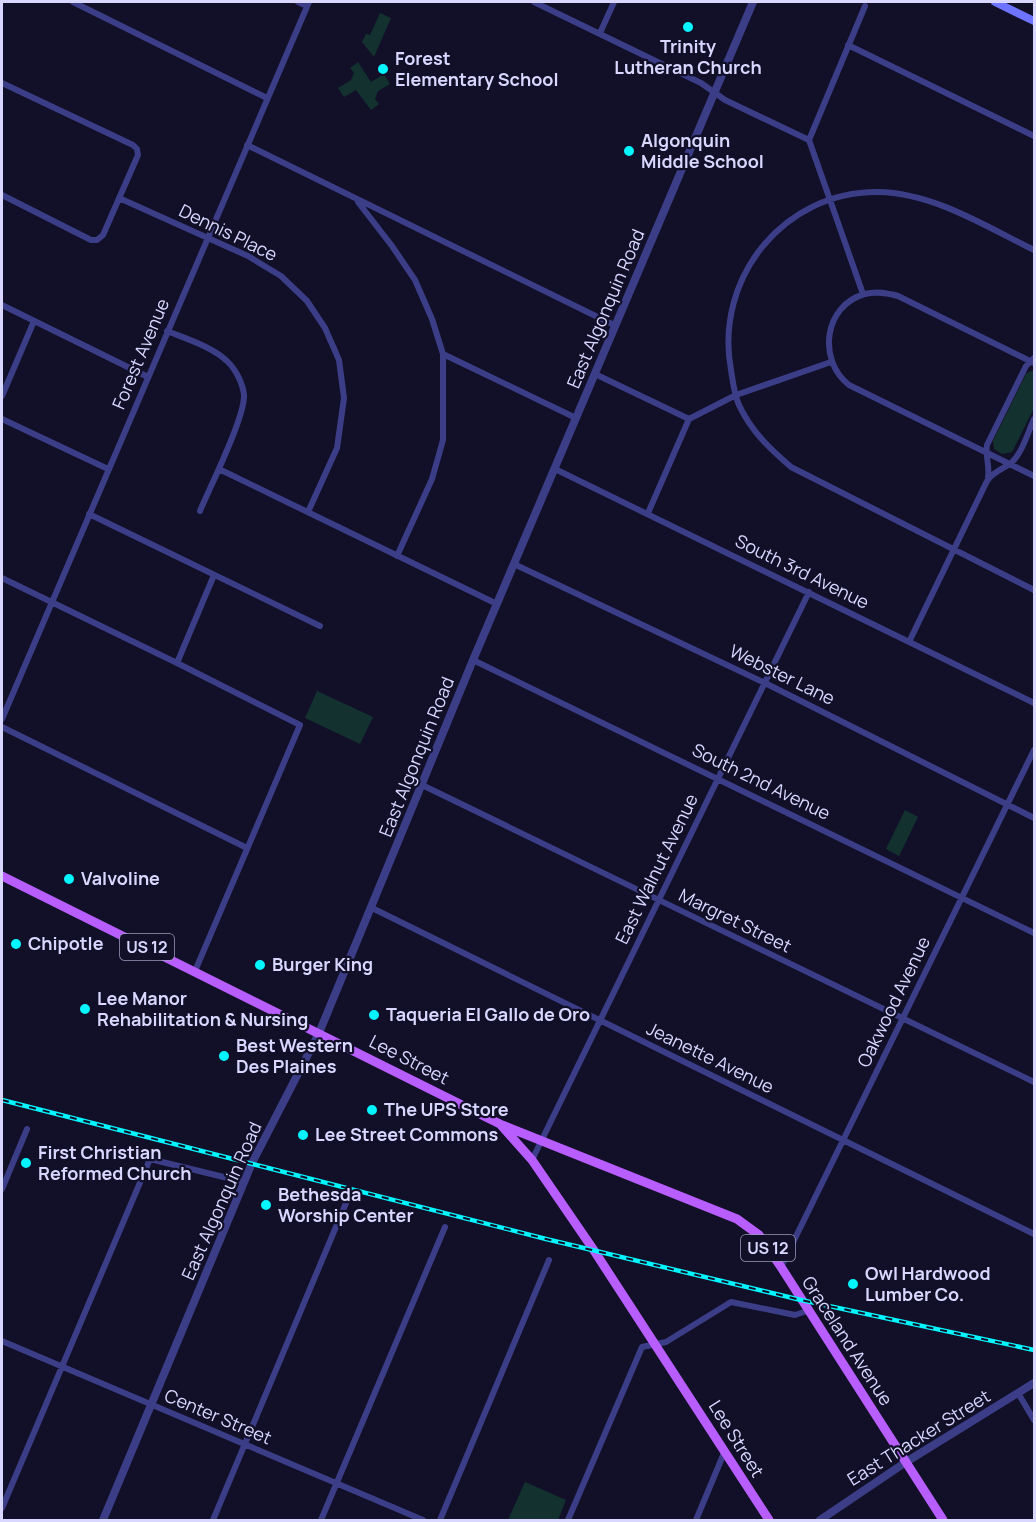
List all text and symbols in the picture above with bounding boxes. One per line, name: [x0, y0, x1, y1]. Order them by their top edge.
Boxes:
marker: Trinity Lutheran Church: [681, 20, 695, 34]
place label: Trinity Lutheran Church: [614, 34, 762, 79]
place label: Forest Elementary School: [395, 46, 558, 91]
marker: Forest Elementary School: [376, 62, 390, 76]
place label: Algonquin Middle School: [641, 128, 764, 173]
marker: Algonquin Middle School: [622, 144, 636, 158]
street label: Dennis Place: [175, 198, 281, 266]
street label: East Algonquin Road: [561, 225, 649, 392]
street label: Forest Avenue: [106, 295, 174, 413]
street label: South 3rd Avenue: [732, 528, 873, 614]
street label: Webster Lane: [726, 638, 839, 710]
street label: East Algonquin Road: [373, 673, 459, 840]
street label: South 2nd Avenue: [688, 737, 834, 825]
street label: East Walnut Avenue: [609, 789, 703, 948]
place label: Valvoline: [81, 866, 160, 890]
marker: Valvoline: [62, 872, 76, 886]
street label: Margret Street: [675, 882, 796, 958]
place label: Chipotle: [28, 931, 104, 955]
street label: Oakwood Avenue: [851, 932, 935, 1071]
road number: US 12: [120, 934, 174, 960]
marker: Chipotle: [9, 937, 23, 951]
place label: Burger King: [272, 952, 373, 976]
marker: Burger King: [253, 958, 267, 972]
place label: Lee Manor Rehabilitation & Nursing: [97, 986, 308, 1031]
marker: Lee Manor Rehabilitation & Nursing: [78, 1002, 92, 1016]
place label: Taqueria El Gallo de Oro: [386, 1002, 590, 1026]
marker: Taqueria El Gallo de Oro: [367, 1008, 381, 1022]
street label: Jeanette Avenue: [643, 1016, 778, 1098]
street label: Lee Street: [365, 1029, 454, 1089]
place label: Best Western Des Plaines: [236, 1033, 353, 1078]
marker: Best Western Des Plaines: [217, 1049, 231, 1063]
place label: The UPS Store: [384, 1097, 509, 1121]
marker: The UPS Store: [365, 1103, 379, 1117]
street label: East Algonquin Road: [175, 1118, 267, 1283]
place label: Lee Street Commons: [315, 1122, 499, 1146]
marker: Lee Street Commons: [296, 1128, 310, 1142]
place label: First Christian Reformed Church: [38, 1140, 191, 1185]
marker: First Christian Reformed Church: [19, 1156, 33, 1170]
place label: Bethesda Worship Center: [278, 1182, 414, 1227]
marker: Bethesda Worship Center: [259, 1198, 273, 1212]
road number: US 12: [741, 1235, 795, 1261]
place label: Owl Hardwood Lumber Co.: [865, 1261, 991, 1306]
street label: Graceland Avenue: [797, 1271, 899, 1410]
marker: Owl Hardwood Lumber Co.: [846, 1277, 860, 1291]
street label: Center Street: [161, 1383, 276, 1449]
street label: East Thacker Street: [843, 1383, 994, 1491]
street label: Lee Street: [704, 1395, 770, 1482]

